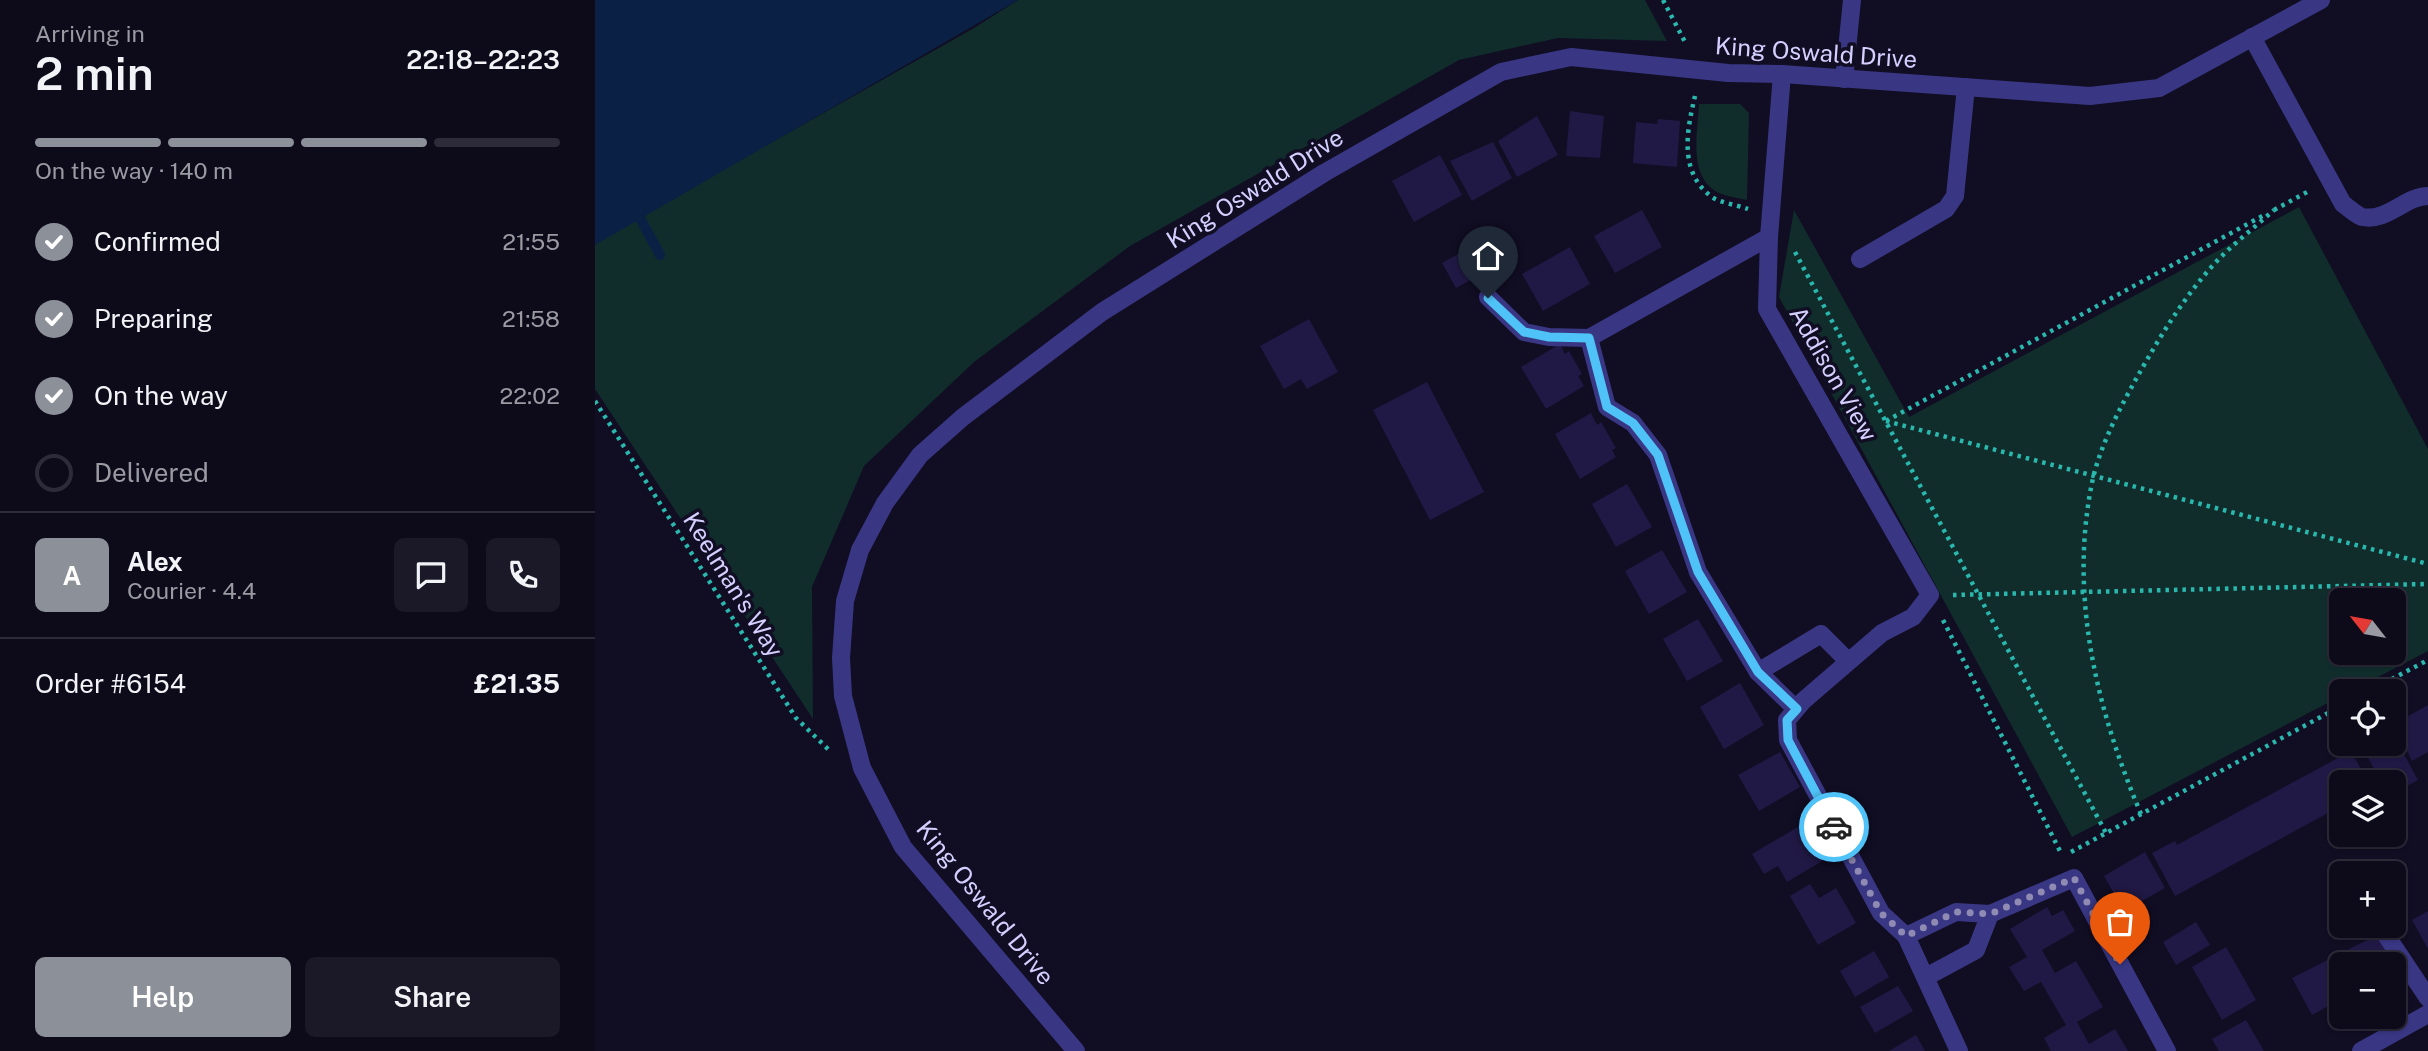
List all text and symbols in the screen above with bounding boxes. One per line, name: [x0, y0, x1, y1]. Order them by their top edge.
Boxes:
text: Arriving in: [35, 20, 145, 47]
street label: King Oswald Drive: [1714, 31, 1918, 73]
text: 22:18–22:23: [406, 44, 560, 75]
text: 2 min: [35, 46, 154, 100]
street label: King Oswald Drive: [1161, 123, 1348, 254]
text: On the way · 140 m: [35, 157, 233, 184]
icon: check: [35, 223, 73, 261]
text: Confirmed: [94, 226, 221, 257]
pin: [1458, 226, 1518, 298]
text: 21:55: [502, 228, 560, 255]
icon: home: [1469, 237, 1507, 275]
icon: check: [35, 300, 73, 338]
street label: Addison View: [1784, 301, 1884, 446]
text: Preparing: [94, 303, 213, 334]
text: 21:58: [502, 305, 560, 332]
icon: check: [35, 377, 73, 415]
text: On the way: [94, 380, 228, 411]
text: 22:02: [500, 382, 560, 409]
text: Delivered: [94, 457, 209, 488]
street label: Keelman's Way: [678, 507, 790, 662]
button: chat: [394, 538, 468, 612]
button: phone: [486, 538, 560, 612]
text: Alex: [127, 546, 183, 577]
text: A: [63, 560, 81, 591]
text: Courier · 4.4: [127, 577, 256, 604]
north arrow: [2329, 588, 2406, 665]
map controls: [2329, 588, 2406, 1029]
text: Order #6154: [35, 668, 186, 699]
text: £21.35: [474, 668, 560, 699]
button: locate: [2329, 679, 2406, 756]
button: layers: [2329, 770, 2406, 847]
courier: [1799, 792, 1869, 862]
icon: car: [1815, 808, 1853, 846]
street label: King Oswald Drive: [911, 815, 1060, 990]
button: +: [2329, 861, 2406, 938]
pin: [2090, 892, 2150, 964]
icon: bag: [2101, 903, 2139, 941]
button: −: [2329, 952, 2406, 1029]
button: Help: [35, 957, 291, 1037]
button: Share: [305, 957, 560, 1037]

